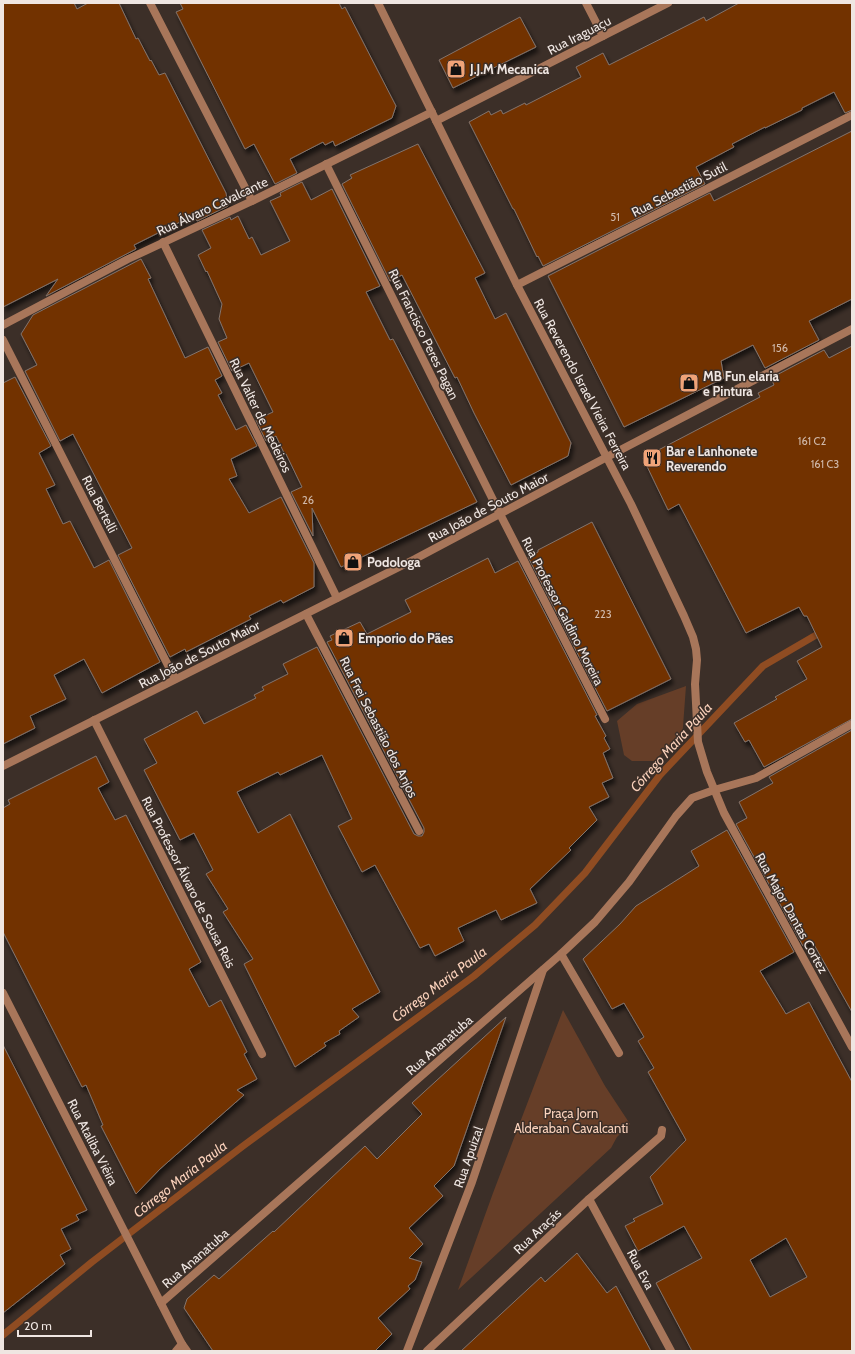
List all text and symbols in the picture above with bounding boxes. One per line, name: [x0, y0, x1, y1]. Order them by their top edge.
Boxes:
street label: Rua Iraguaçu: [544, 12, 614, 58]
shop icon: J.J.M Mecanica: [445, 58, 467, 80]
place label: J.J.M Mecanica: [469, 61, 550, 77]
street label: Rua Sebastião Sutil: [629, 158, 729, 220]
street label: Rua Álvaro Cavalcante: [153, 172, 271, 239]
house number: 51: [610, 210, 620, 224]
street label: Rua Francisco Peres Pagan: [385, 266, 463, 402]
street label: Rua Reverendo Israel Vieira Ferreira: [531, 296, 635, 473]
house number: 156: [772, 341, 788, 355]
street label: Rua Valter de Medeiros: [226, 355, 296, 475]
place label: MB Fun elaria e Pintura: [703, 368, 780, 399]
shop icon: MB Fun elaria e Pintura: [678, 372, 700, 394]
house number: 161 C2: [798, 434, 826, 448]
place label: Bar e Lanhonete Reverendo: [666, 443, 758, 474]
restaurant icon: Bar e Lanhonete Reverendo: [641, 447, 663, 469]
house number: 161 C3: [811, 457, 839, 471]
street label: Rua João de Souto Maior: [425, 468, 552, 545]
street label: Rua Bertelli: [79, 473, 121, 535]
house number: 26: [302, 493, 314, 507]
street label: Rua Professor Galdino Moreira: [519, 534, 608, 688]
shop icon: Podologa: [342, 551, 364, 573]
place label: Podologa: [367, 554, 421, 570]
house number: 223: [594, 607, 612, 621]
street label: Rua João de Souto Maior: [136, 616, 263, 691]
shop icon: Emporio do Pães: [333, 627, 355, 649]
place label: Emporio do Pães: [358, 630, 454, 646]
street label: Rua Frei Sebastião dos Anjos: [336, 654, 422, 801]
water label: Córrego Maria Paula: [626, 698, 716, 796]
street label: Rua Professor Álvaro de Sousa Reis: [139, 793, 241, 971]
street label: Rua Major Dantas Cortez: [751, 850, 832, 976]
water label: Córrego Maria Paula: [388, 942, 490, 1026]
street label: Rua Ananatuba: [402, 1011, 476, 1078]
street label: Rua Ataliba Viêira: [64, 1096, 122, 1189]
park label: Praça Jorn Alderaban Cavalcanti: [514, 1105, 628, 1136]
street label: Rua Apuizal: [450, 1124, 486, 1190]
water label: Córrego Maria Paula: [129, 1137, 231, 1221]
street label: Rua Araçás: [510, 1204, 565, 1257]
street label: Rua Ananatuba: [158, 1224, 232, 1291]
street label: Rua Eva: [624, 1246, 659, 1293]
scale bar: [18, 1312, 91, 1338]
text: 20 m: [24, 1318, 52, 1333]

